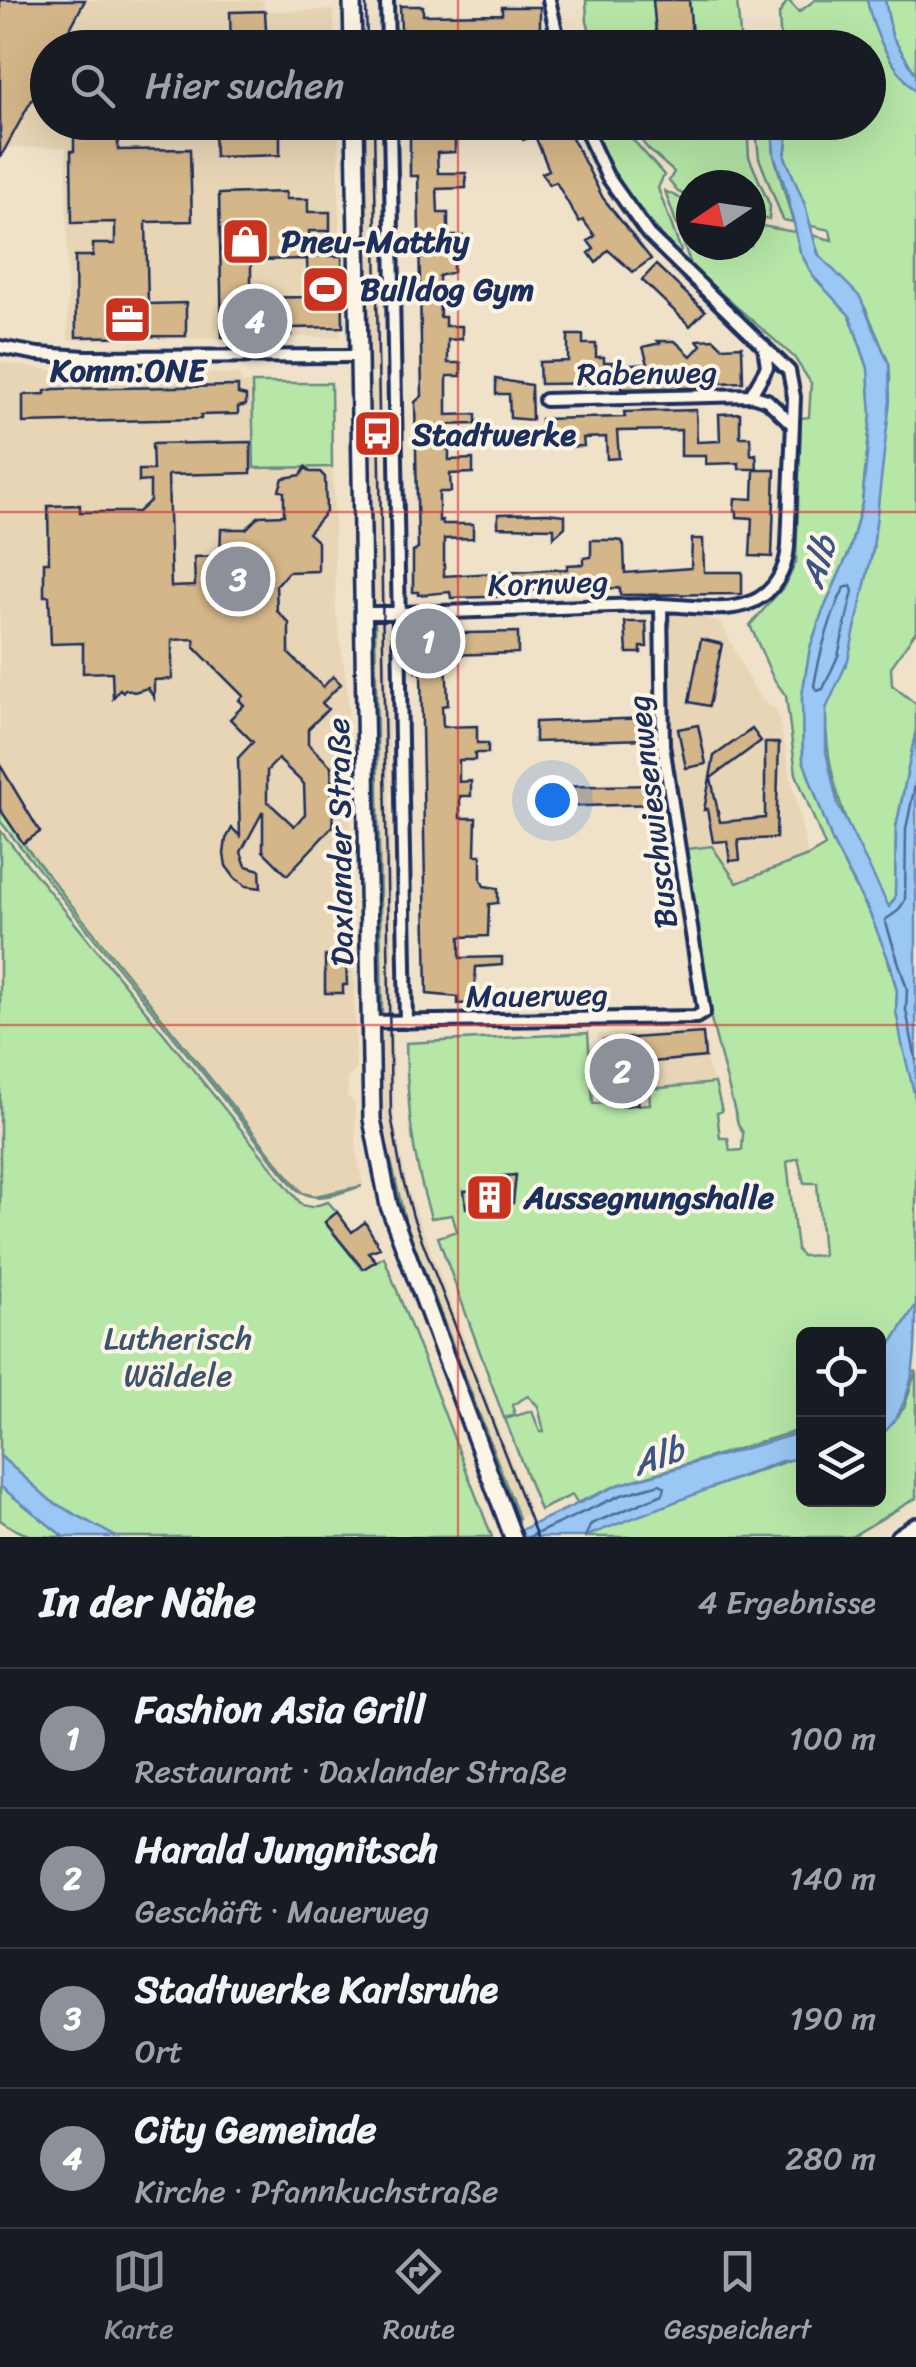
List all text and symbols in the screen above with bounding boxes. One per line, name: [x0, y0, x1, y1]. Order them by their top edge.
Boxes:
search box: [30, 30, 886, 140]
text: Hier suchen: [145, 52, 344, 119]
icon: search: [65, 58, 120, 113]
north arrow: [676, 170, 766, 260]
place label: Pneu-Matthy: [281, 213, 471, 270]
shop icon: Pneu-Matthy: [220, 215, 272, 267]
place label: Bulldog Gym: [360, 261, 534, 318]
sports icon: Bulldog Gym: [299, 263, 351, 315]
pin: 4: [222, 284, 288, 358]
office icon: Komm.ONE: [102, 294, 154, 346]
place label: Komm.ONE: [49, 342, 208, 399]
street label: Rabenweg: [576, 344, 718, 403]
place label: Stadtwerke: [411, 406, 577, 463]
bus stop icon: Stadtwerke: [351, 408, 403, 460]
water label: Alb: [781, 526, 856, 597]
pin: 3: [206, 542, 270, 616]
street label: Kornweg: [487, 553, 609, 614]
pin: 1: [396, 604, 460, 678]
street label: Buschwiesenweg: [610, 692, 695, 932]
street label: Daxlander Straße: [310, 717, 371, 967]
your location: [527, 775, 578, 826]
street label: Mauerweg: [465, 966, 609, 1025]
pin: 2: [590, 1034, 654, 1108]
place label: Aussegnungshalle: [522, 1169, 775, 1226]
building icon: Aussegnungshalle: [463, 1171, 515, 1223]
park label: Lutherisch Wäldele: [104, 1310, 252, 1404]
map controls: [796, 1327, 886, 1507]
button: locate: [796, 1327, 886, 1417]
water label: Alb: [622, 1417, 695, 1494]
button: layers: [796, 1417, 886, 1507]
text: In der Nähe: [40, 1565, 256, 1639]
text: 4 Ergebnisse: [698, 1574, 876, 1631]
text: Fashion Asia Grill: [135, 1676, 425, 1743]
text: 1: [66, 1710, 79, 1767]
text: 100 m: [789, 1710, 876, 1767]
text: Restaurant · Daxlander Straße: [135, 1743, 567, 1800]
text: Harald Jungnitsch: [135, 1816, 438, 1883]
text: 2: [63, 1850, 82, 1907]
text: 140 m: [789, 1850, 876, 1907]
text: Geschäft · Mauerweg: [135, 1883, 430, 1940]
text: Stadtwerke Karlsruhe: [135, 1956, 498, 2023]
text: 3: [64, 1990, 81, 2047]
text: 190 m: [790, 1990, 876, 2047]
text: Ort: [135, 2023, 183, 2080]
text: City Gemeinde: [135, 2096, 377, 2163]
text: 4: [62, 2130, 83, 2187]
text: 280 m: [785, 2130, 876, 2187]
text: Kirche · Pfannkuchstraße: [135, 2163, 498, 2220]
tab: Karte: [105, 2244, 174, 2353]
tab: Route: [383, 2244, 455, 2353]
tab: Gespeichert: [664, 2244, 811, 2353]

